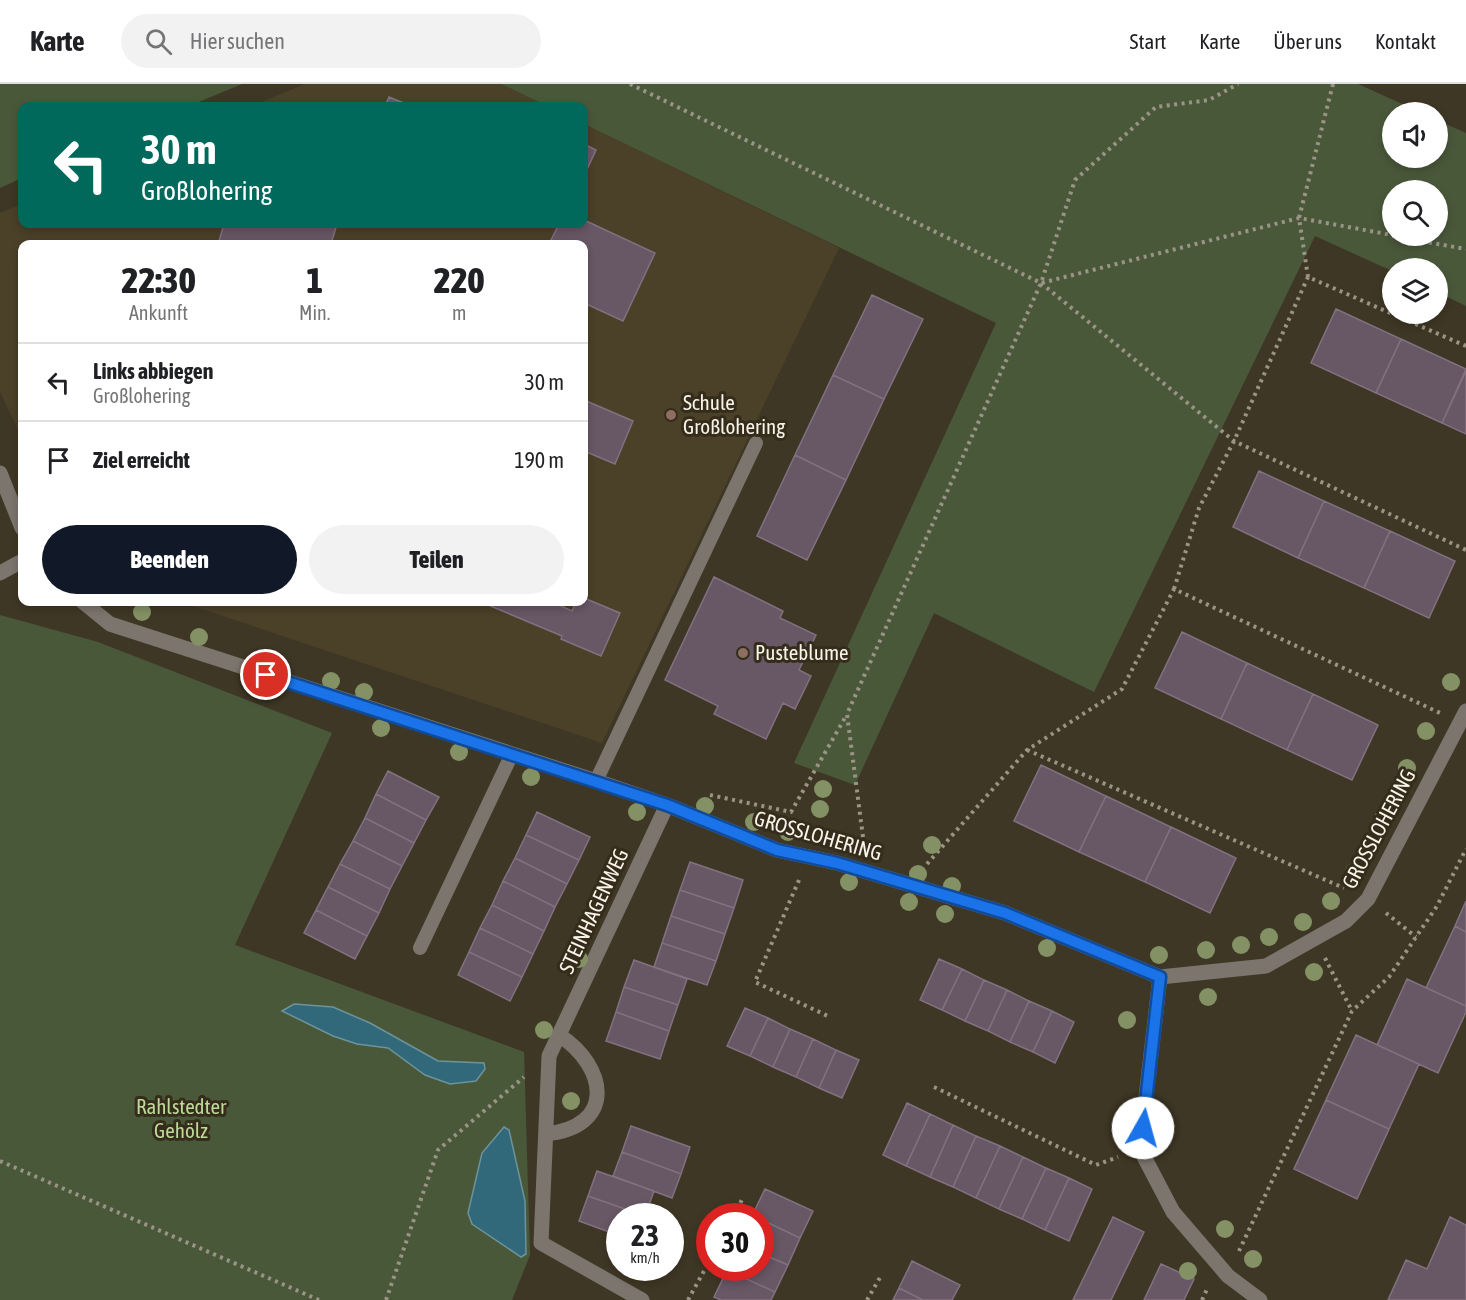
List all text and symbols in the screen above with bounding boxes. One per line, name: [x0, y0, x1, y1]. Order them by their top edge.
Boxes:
search box: [121, 14, 541, 68]
text: Karte: [30, 25, 85, 57]
icon: search: [142, 25, 175, 58]
text: Hier suchen: [190, 28, 285, 54]
text: Start: [1130, 29, 1166, 53]
text: Karte: [1199, 29, 1240, 53]
text: Über uns: [1273, 29, 1342, 53]
text: Kontakt: [1375, 29, 1436, 53]
map controls: [1382, 102, 1448, 324]
button: sound: [1382, 102, 1448, 168]
text: 30 m: [141, 125, 216, 173]
icon: left: [42, 126, 120, 204]
text: Großlohering: [141, 175, 272, 206]
button: search: [1382, 180, 1448, 246]
button: layers: [1382, 258, 1448, 324]
text: 22:30: [121, 259, 196, 301]
text: 1: [306, 259, 323, 301]
text: 220: [434, 259, 485, 301]
text: Ankunft: [129, 301, 188, 324]
text: Min.: [299, 301, 330, 324]
text: m: [452, 301, 466, 324]
text: Links abbiegen: [93, 358, 214, 384]
icon: left: [42, 366, 75, 399]
text: 30 m: [524, 369, 564, 395]
text: Großlohering: [93, 384, 190, 407]
place label: Schule Großlohering: [683, 390, 785, 438]
marker: Schule Großlohering: [664, 408, 678, 422]
icon: arrive: [42, 444, 75, 477]
text: Ziel erreicht: [93, 447, 190, 473]
text: 190 m: [514, 447, 564, 473]
button: Beenden: [42, 525, 297, 594]
button: Teilen: [309, 525, 564, 594]
place label: Pusteblume: [755, 640, 849, 664]
marker: Pusteblume: [736, 646, 750, 660]
pin: [240, 649, 291, 700]
icon: arrive: [249, 658, 282, 691]
street label: GROSSLOHERING: [1337, 765, 1420, 892]
street label: GROSSLOHERING: [752, 805, 885, 865]
street label: STEINHAGENWEG: [554, 844, 632, 977]
park label: Rahlstedter Gehölz: [136, 1094, 227, 1142]
position arrow: [1111, 1096, 1175, 1160]
speed limit sign: 30: [696, 1203, 774, 1281]
text: 23: [631, 1218, 659, 1252]
text: km/h: [630, 1249, 660, 1266]

